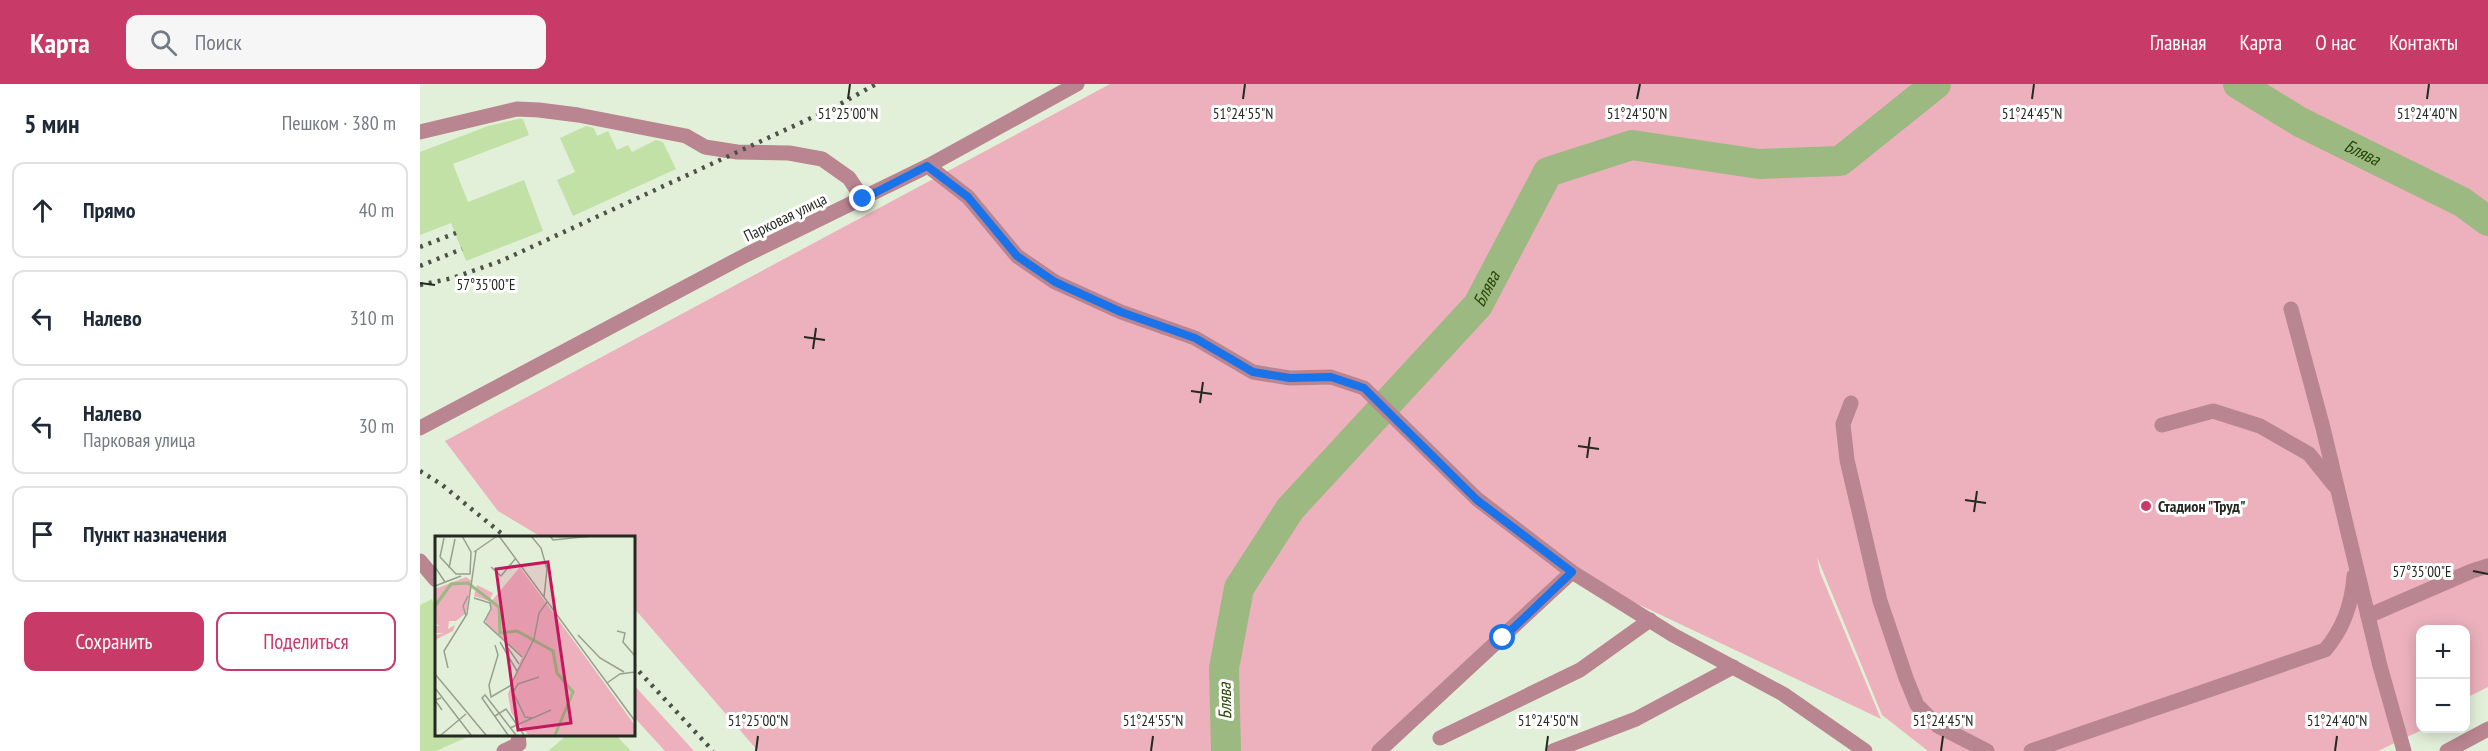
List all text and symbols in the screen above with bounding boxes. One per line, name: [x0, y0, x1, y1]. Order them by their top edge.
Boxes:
search box: [126, 15, 546, 69]
text: Карта: [30, 24, 90, 61]
icon: search: [147, 26, 180, 59]
text: Поиск: [195, 28, 242, 56]
text: Главная: [2150, 29, 2206, 56]
text: Карта: [2239, 29, 2282, 56]
text: О нас: [2315, 29, 2356, 56]
text: Контакты: [2389, 29, 2458, 56]
text: 51°25'00"N: [818, 104, 878, 123]
text: 51°24'55"N: [1213, 104, 1273, 123]
text: 51°24'50"N: [1607, 104, 1667, 123]
text: 51°24'45"N: [2002, 104, 2062, 123]
text: 51°24'40"N: [2397, 104, 2457, 123]
text: 5 мин: [24, 107, 79, 140]
text: Пешком · 380 m: [282, 110, 396, 136]
water label: Блява: [2341, 134, 2385, 171]
route end: [849, 185, 875, 211]
street label: Парковая улица: [740, 188, 830, 246]
icon: ahead: [26, 194, 59, 227]
text: Прямо: [83, 196, 136, 224]
text: 40 m: [359, 197, 394, 223]
water label: Блява: [1467, 266, 1505, 310]
text: 57°35'00"E: [456, 275, 516, 294]
icon: left: [26, 302, 59, 335]
text: Налево: [83, 304, 142, 332]
text: 310 m: [350, 305, 394, 331]
text: Налево: [83, 399, 142, 427]
icon: left: [26, 410, 59, 443]
text: 30 m: [359, 413, 394, 439]
text: Парковая улица: [83, 427, 195, 453]
place label: Стадион "Труд": [2158, 496, 2246, 516]
marker: Стадион "Труд": [2139, 499, 2153, 513]
icon: arrive: [26, 518, 59, 551]
text: Пункт назначения: [83, 520, 227, 548]
inset map: [435, 536, 634, 736]
text: 57°35'00"E: [2392, 562, 2452, 581]
button: Сохранить: [24, 612, 204, 671]
button: Поделиться: [216, 612, 396, 671]
route start: [1489, 624, 1515, 650]
map controls: [2416, 625, 2470, 733]
button: +: [2416, 625, 2470, 679]
button: −: [2416, 679, 2470, 733]
water label: Блява: [1213, 682, 1236, 720]
text: 51°25'00"N: [728, 711, 788, 730]
text: 51°24'55"N: [1123, 711, 1183, 730]
text: 51°24'50"N: [1518, 711, 1578, 730]
text: 51°24'45"N: [1913, 711, 1973, 730]
text: 51°24'40"N: [2307, 711, 2367, 730]

